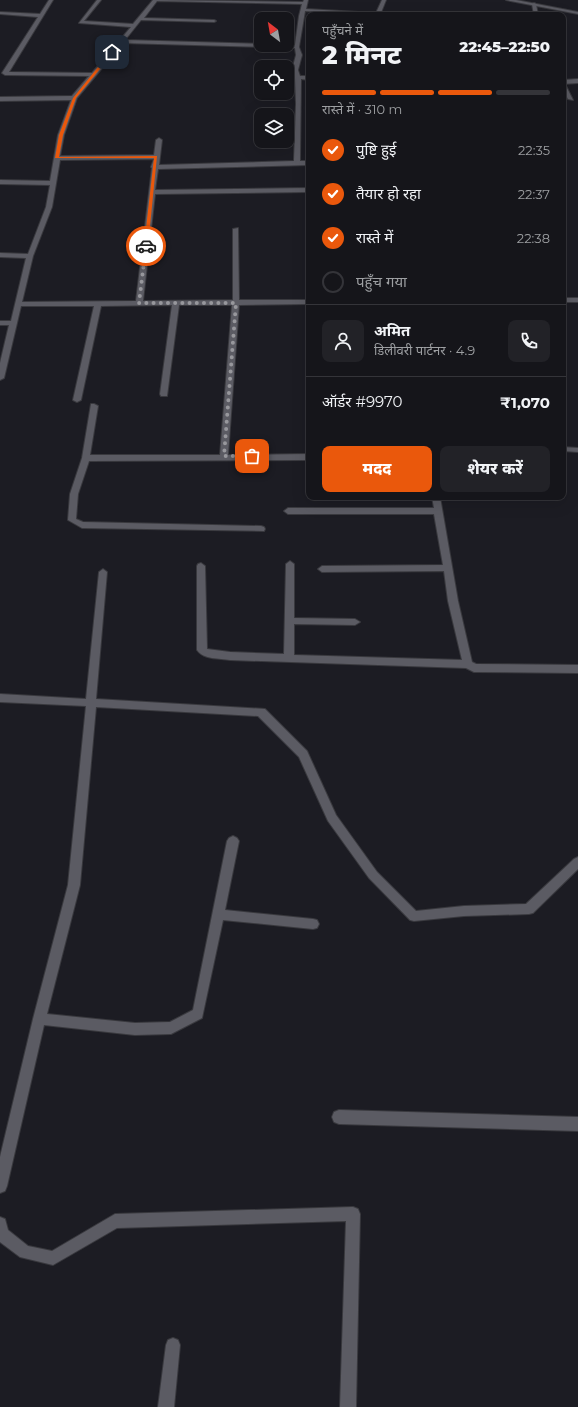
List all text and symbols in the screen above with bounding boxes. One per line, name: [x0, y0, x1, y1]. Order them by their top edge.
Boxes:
north arrow: [254, 12, 294, 52]
map controls: [254, 12, 294, 148]
text: पहुँचने में: [322, 22, 363, 38]
pin: [95, 35, 129, 69]
text: 22:45–22:50: [459, 37, 550, 56]
text: 2 मिनट: [322, 39, 401, 71]
icon: home: [101, 41, 123, 63]
button: locate: [254, 60, 294, 100]
text: रास्ते में · 310 m: [322, 101, 402, 117]
button: layers: [254, 108, 294, 148]
icon: check: [322, 139, 344, 161]
text: पुष्टि हुई: [356, 140, 396, 159]
text: 22:35: [518, 142, 550, 158]
icon: check: [322, 183, 344, 205]
text: तैयार हो रहा: [356, 184, 421, 203]
text: 22:37: [518, 186, 550, 202]
courier: [126, 226, 166, 266]
icon: check: [322, 227, 344, 249]
text: रास्ते में: [356, 228, 393, 247]
text: 22:38: [517, 230, 550, 246]
icon: car: [135, 235, 157, 257]
text: पहुँच गया: [356, 272, 407, 291]
button: person: [322, 320, 364, 362]
button: phone: [508, 320, 550, 362]
text: अमित: [374, 321, 410, 340]
text: डिलीवरी पार्टनर · 4.9: [374, 342, 475, 358]
text: ऑर्डर #9970: [322, 392, 403, 411]
text: ₹1,070: [500, 393, 550, 412]
pin: [235, 439, 269, 473]
icon: bag: [241, 445, 263, 467]
button: मदद: [322, 446, 432, 492]
button: शेयर करें: [440, 446, 550, 492]

